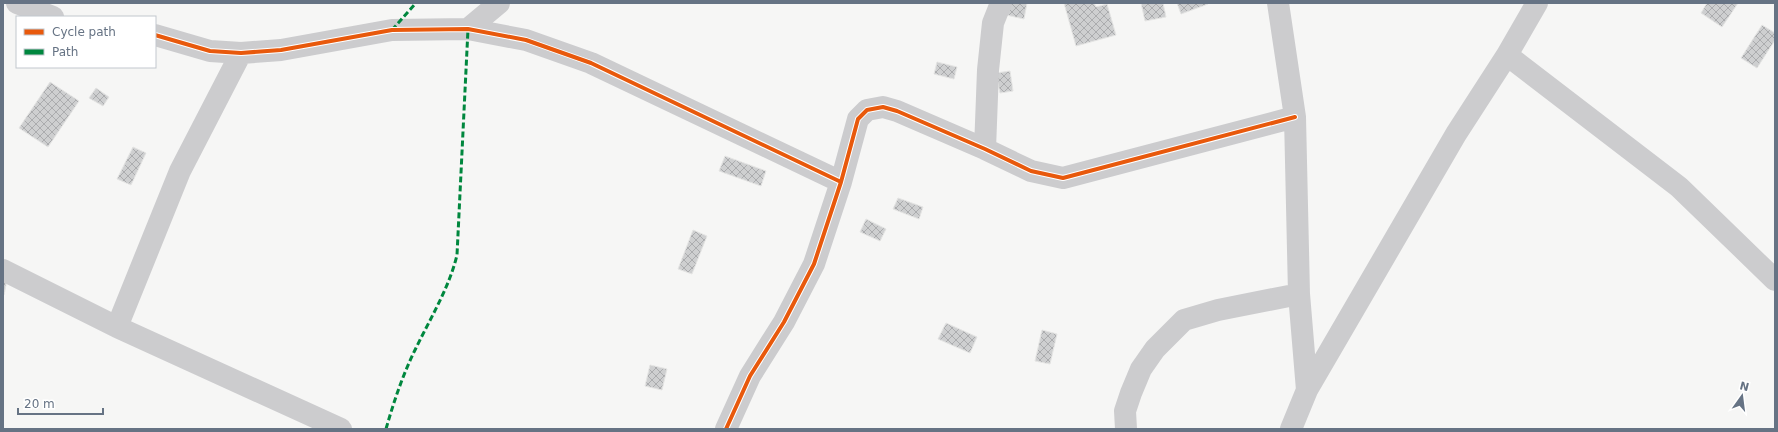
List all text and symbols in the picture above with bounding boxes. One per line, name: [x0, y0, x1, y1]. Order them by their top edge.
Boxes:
legend: [16, 16, 156, 68]
text: Cycle path: [52, 25, 116, 39]
text: Path: [52, 45, 78, 59]
north arrow: [1722, 376, 1762, 416]
text: N: [1738, 379, 1750, 394]
scale bar: [18, 390, 103, 416]
text: 20 m: [24, 397, 55, 411]

